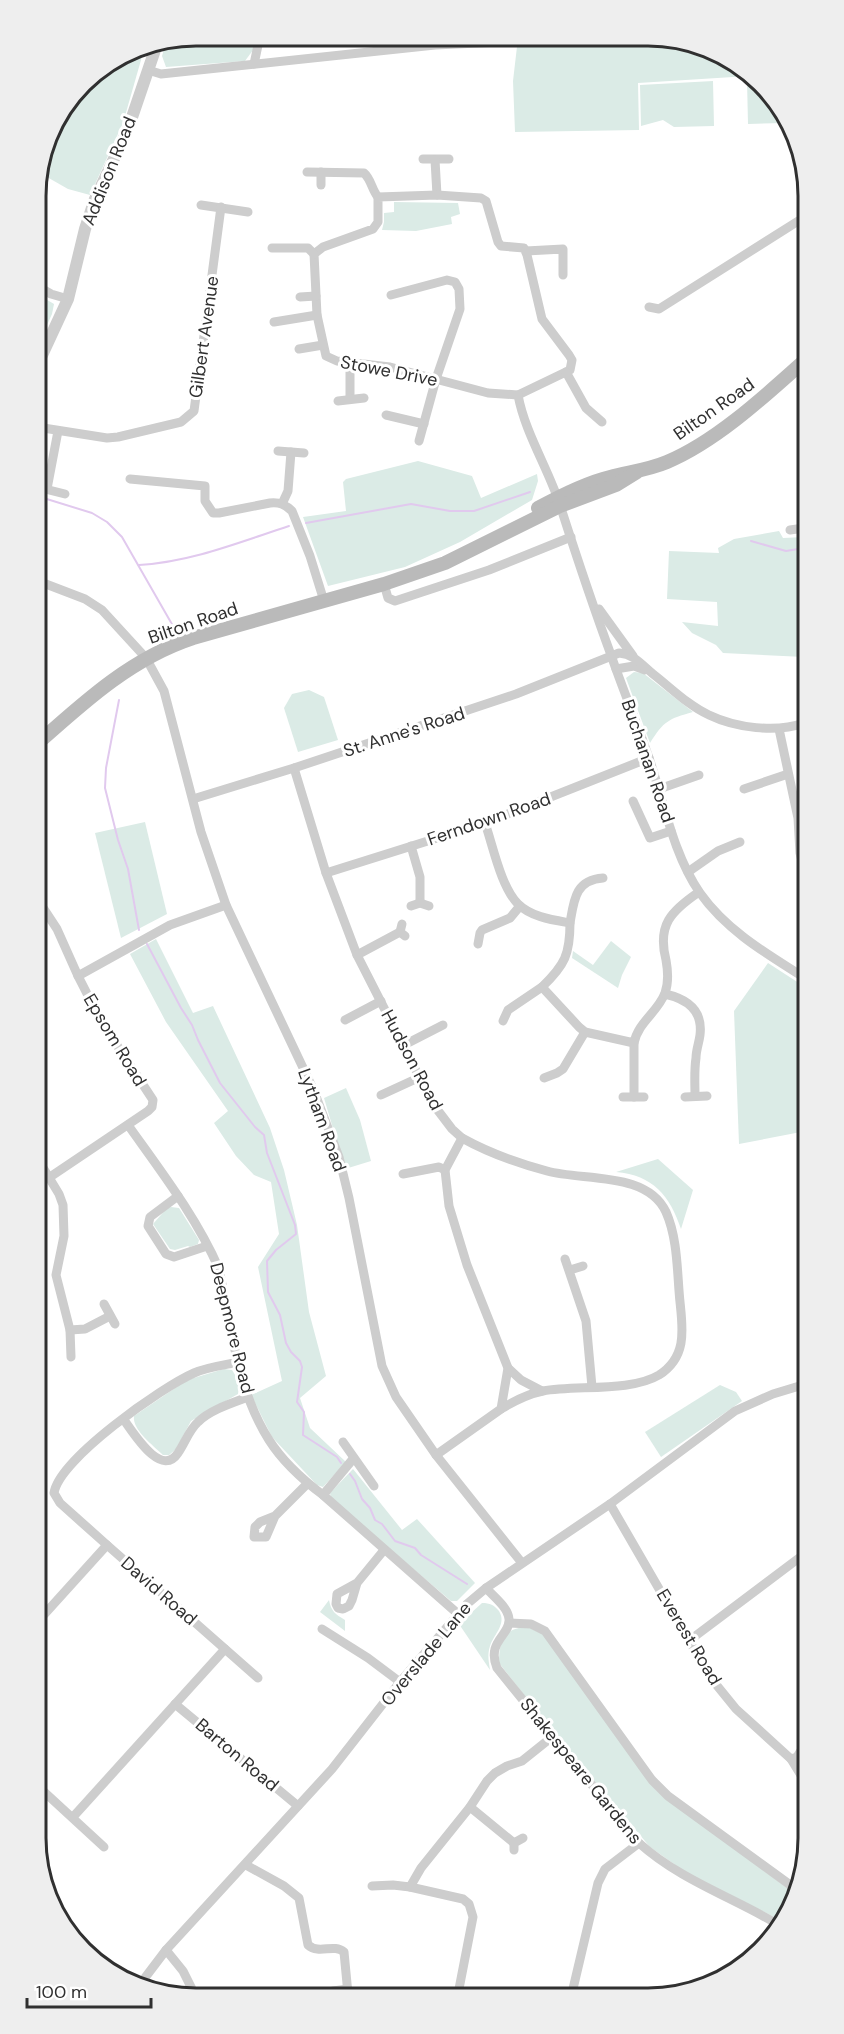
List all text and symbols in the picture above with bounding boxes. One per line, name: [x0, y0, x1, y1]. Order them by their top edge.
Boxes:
street label: Addison Road: [76, 113, 142, 229]
street label: Gilbert Avenue: [184, 274, 224, 400]
street label: Stowe Drive: [338, 350, 440, 392]
street label: Bilton Road: [669, 372, 759, 446]
street label: Bilton Road: [145, 596, 241, 650]
street label: Buchanan Road: [616, 696, 680, 826]
street label: St. Anne's Road: [340, 701, 468, 763]
street label: Ferndown Road: [424, 787, 554, 851]
street label: Epsom Road: [78, 989, 152, 1091]
street label: Hudson Road: [375, 1006, 449, 1114]
street label: Lytham Road: [292, 1065, 352, 1175]
street label: Deepmore Road: [204, 1260, 260, 1396]
street label: David Road: [116, 1551, 202, 1631]
street label: Everest Road: [651, 1584, 727, 1690]
street label: Overslade Lane: [375, 1597, 477, 1711]
street label: Shakespeare Gardens: [515, 1693, 647, 1849]
street label: Barton Road: [190, 1713, 284, 1797]
scale bar: [27, 1971, 152, 2009]
text: 100 m: [36, 1980, 87, 2004]

